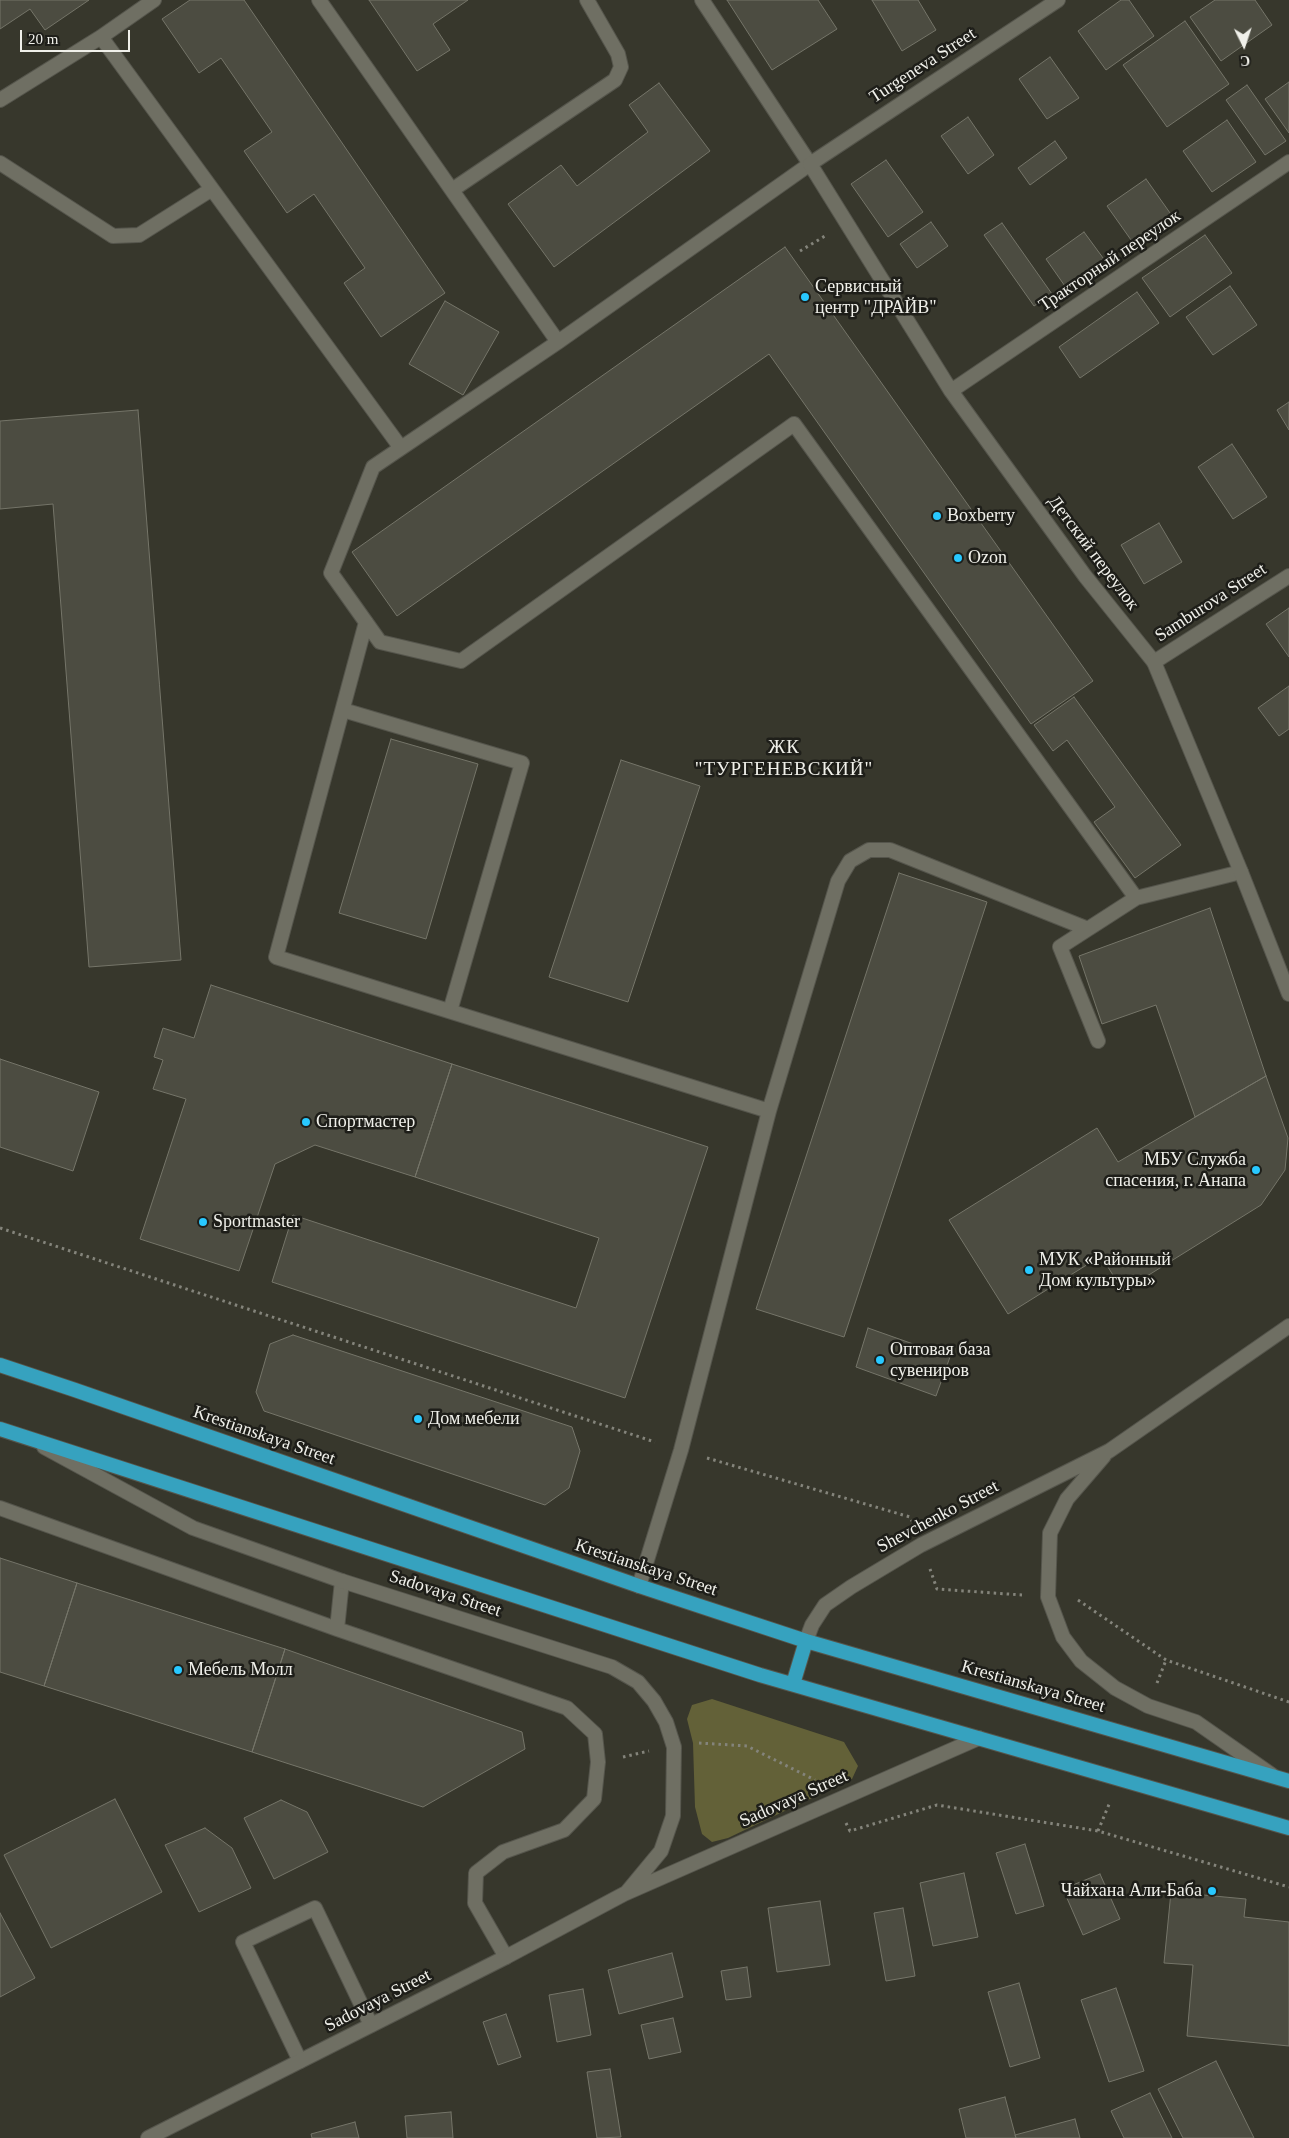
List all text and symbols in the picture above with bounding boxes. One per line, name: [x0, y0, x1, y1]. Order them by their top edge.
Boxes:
scale bar: [22, 20, 132, 52]
north arrow: [1219, 20, 1269, 70]
street label: Turgeneva Street: [866, 24, 980, 108]
text: 20 m: [28, 31, 58, 47]
text: С: [1240, 53, 1251, 68]
street label: Тракторный переулок: [1035, 206, 1185, 316]
place label: Сервисный центр "ДРАЙВ": [815, 276, 937, 318]
marker: Сервисный центр "ДРАЙВ": [799, 291, 811, 303]
street label: Детский переулок: [1043, 491, 1143, 615]
place label: Boxberry: [947, 505, 1015, 527]
marker: Boxberry: [931, 510, 943, 522]
place label: Ozon: [968, 547, 1007, 569]
marker: Ozon: [952, 552, 964, 564]
street label: Samburova Street: [1151, 559, 1271, 647]
district label: ЖК "ТУРГЕНЕВСКИЙ": [693, 737, 875, 781]
place label: Спортмастер: [316, 1111, 415, 1133]
marker: Спортмастер: [300, 1116, 312, 1128]
place label: МБУ Служба спасения, г. Анапа: [1105, 1149, 1246, 1192]
marker: МБУ Служба спасения, г. Анапа: [1250, 1164, 1262, 1176]
place label: Sportmaster: [213, 1211, 300, 1233]
marker: Sportmaster: [197, 1216, 209, 1228]
place label: МУК «Районный Дом культуры»: [1039, 1249, 1171, 1292]
marker: МУК «Районный Дом культуры»: [1023, 1264, 1035, 1276]
place label: Оптовая база сувениров: [890, 1339, 991, 1382]
marker: Оптовая база сувениров: [874, 1354, 886, 1366]
street label: Krestianskaya Street: [190, 1402, 338, 1470]
place label: Дом мебели: [428, 1408, 520, 1430]
marker: Дом мебели: [412, 1413, 424, 1425]
street label: Shevchenko Street: [874, 1476, 1002, 1558]
street label: Krestianskaya Street: [572, 1535, 720, 1601]
street label: Sadovaya Street: [386, 1566, 504, 1622]
street label: Krestianskaya Street: [959, 1656, 1107, 1718]
place label: Мебель Молл: [188, 1659, 293, 1681]
marker: Мебель Молл: [172, 1664, 184, 1676]
street label: Sadovaya Street: [736, 1765, 852, 1833]
place label: Чайхана Али-Баба: [1061, 1880, 1202, 1902]
marker: Чайхана Али-Баба: [1206, 1885, 1218, 1897]
street label: Sadovaya Street: [321, 1965, 435, 2037]

